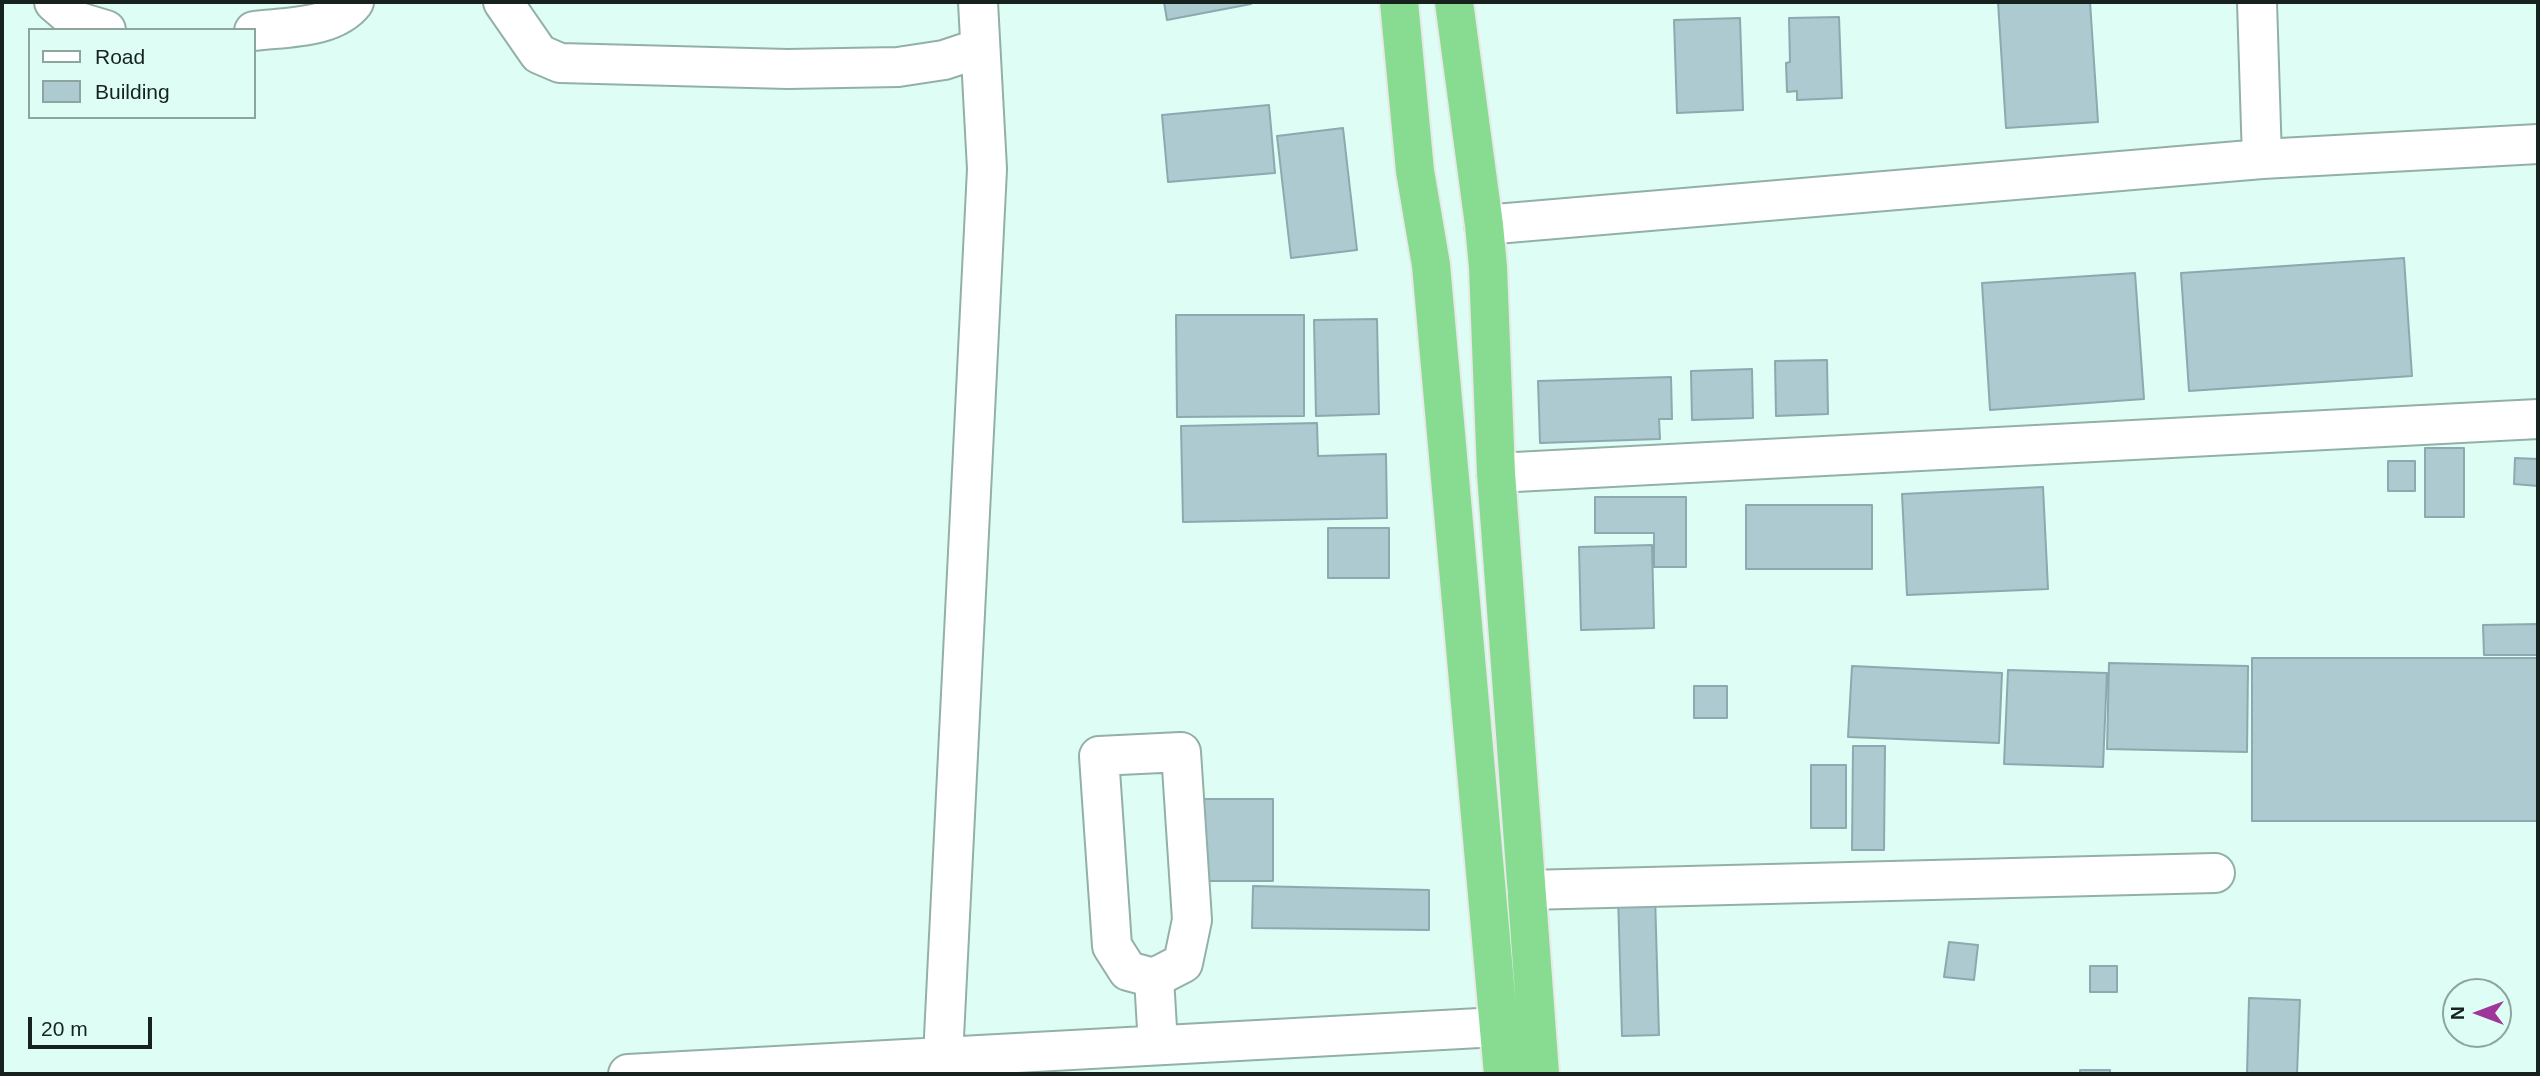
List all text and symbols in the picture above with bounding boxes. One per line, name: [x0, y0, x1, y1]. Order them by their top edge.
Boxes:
legend: [28, 28, 256, 119]
text: Road: [95, 45, 145, 68]
text: Building: [95, 80, 170, 103]
north arrow: [2442, 978, 2512, 1048]
scale bar: [32, 1002, 156, 1046]
text: N: [2447, 1006, 2468, 1020]
text: 20 m: [41, 1017, 88, 1040]

